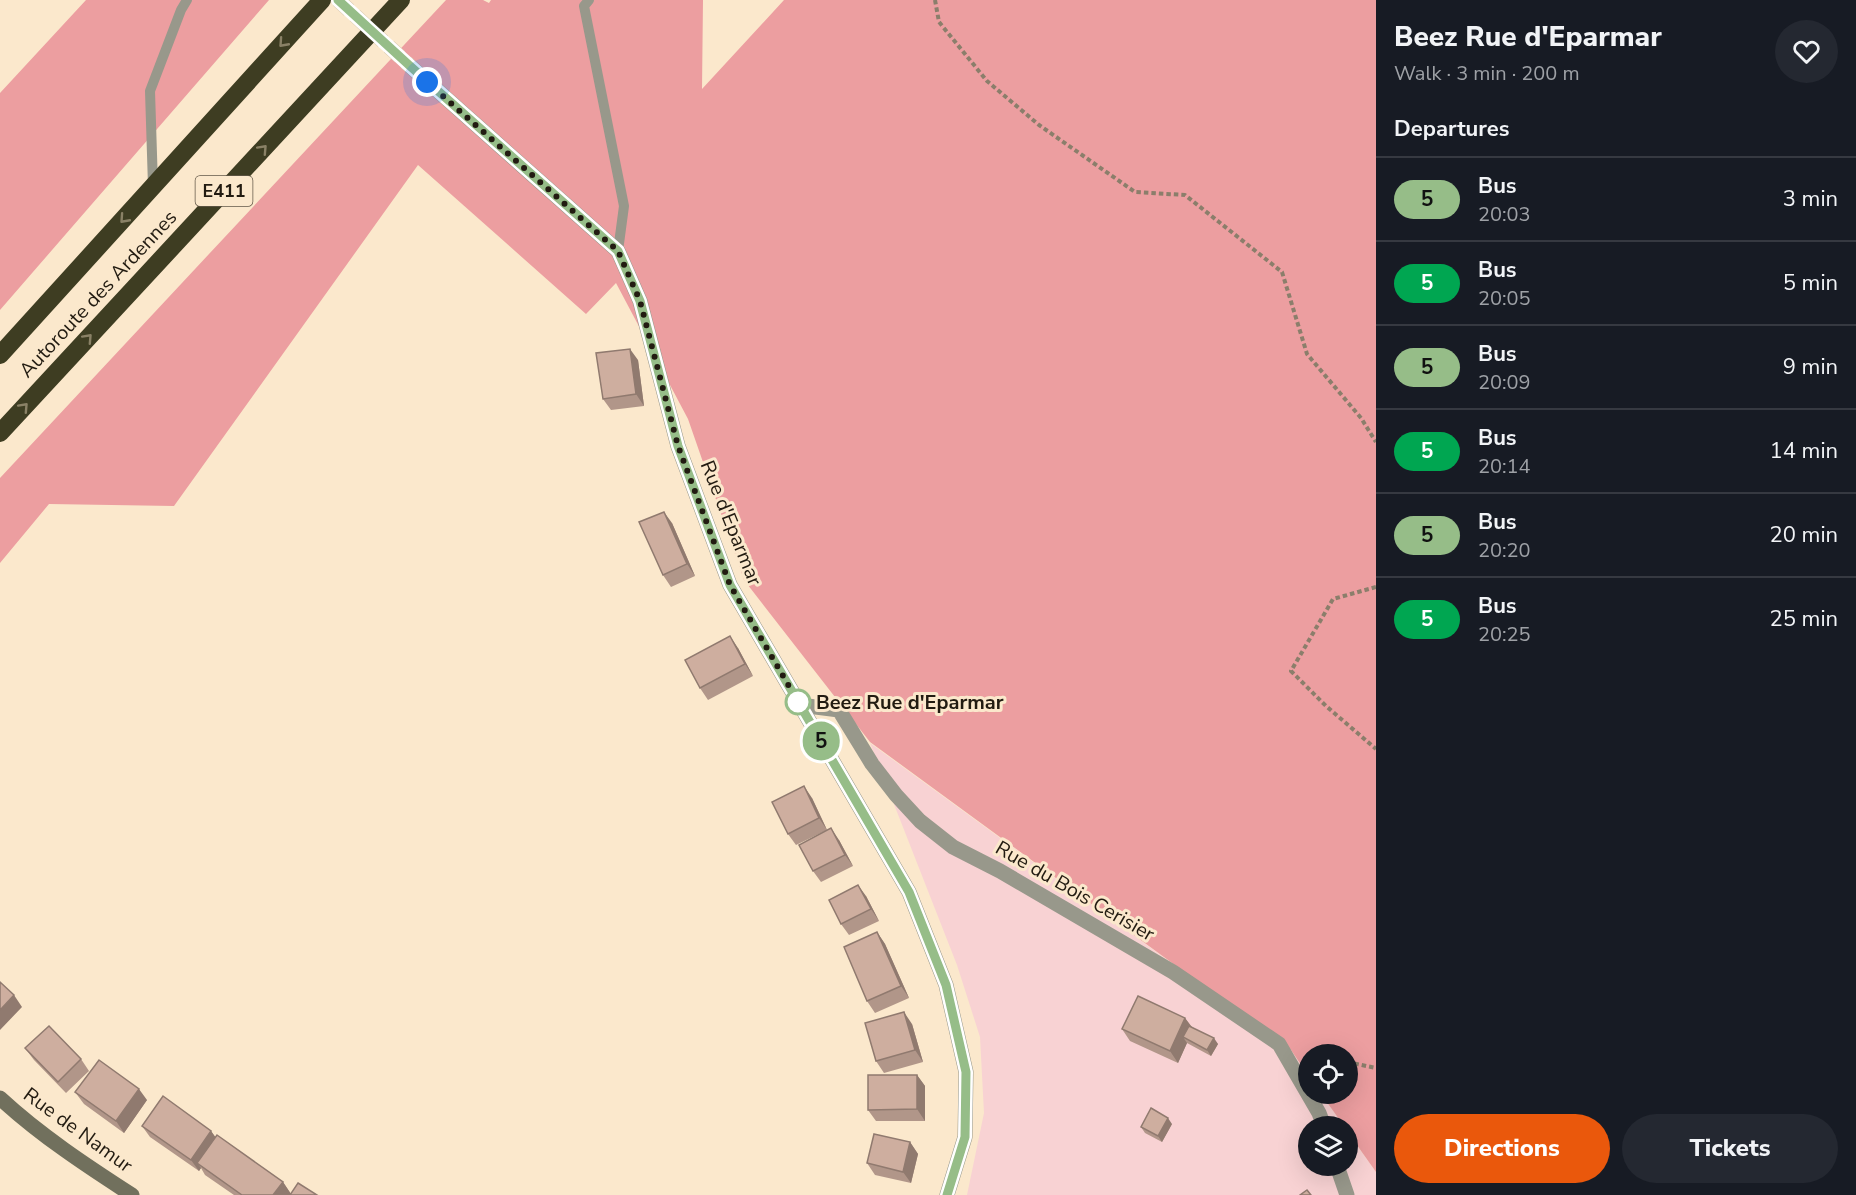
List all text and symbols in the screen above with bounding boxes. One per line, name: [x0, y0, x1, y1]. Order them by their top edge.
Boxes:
text: Beez Rue d'Eparmar: [1394, 18, 1662, 56]
button: heart: [1775, 20, 1838, 83]
one-way arrow: [279, 37, 290, 47]
text: Walk · 3 min · 200 m: [1394, 60, 1580, 87]
your location: [412, 67, 442, 97]
text: Departures: [1394, 114, 1509, 144]
one-way arrow: [256, 145, 267, 156]
text: Bus: [1478, 171, 1517, 201]
road number: E411: [196, 176, 252, 206]
text: 3 min: [1783, 184, 1838, 214]
text: 5: [1421, 185, 1433, 213]
text: 20:03: [1478, 201, 1531, 228]
street label: Autoroute des Ardennes: [13, 204, 183, 384]
one-way arrow: [120, 212, 131, 222]
text: Bus: [1478, 255, 1517, 285]
text: 5 min: [1783, 268, 1838, 298]
text: 5: [1421, 269, 1433, 297]
text: 20:05: [1478, 285, 1531, 312]
one-way arrow: [81, 334, 92, 345]
text: Bus: [1478, 339, 1517, 369]
text: 9 min: [1783, 352, 1838, 382]
text: 5: [1421, 353, 1433, 381]
text: 20:09: [1478, 369, 1531, 396]
one-way arrow: [17, 403, 28, 414]
text: Bus: [1478, 423, 1517, 453]
text: 14 min: [1770, 436, 1838, 466]
text: 5: [1421, 437, 1433, 465]
text: 20:14: [1478, 453, 1531, 480]
street label: Rue d'Eparmar: [694, 457, 768, 589]
text: Bus: [1478, 507, 1517, 537]
text: 20 min: [1770, 520, 1838, 550]
text: 5: [1421, 521, 1433, 549]
text: 20:20: [1478, 537, 1531, 564]
text: Bus: [1478, 591, 1517, 621]
text: 25 min: [1770, 604, 1838, 634]
text: 5: [1421, 605, 1433, 633]
text: 20:25: [1478, 621, 1531, 648]
marker: Beez Rue d'Eparmar: [785, 689, 811, 715]
place label: Beez Rue d'Eparmar: [816, 689, 1004, 716]
line badge: 5: [802, 722, 840, 760]
text: 5: [815, 727, 827, 755]
street label: Rue du Bois Cerisier: [990, 834, 1160, 948]
map controls: [1298, 1044, 1358, 1176]
button: locate: [1298, 1044, 1358, 1104]
street label: Rue de Namur: [18, 1081, 138, 1179]
button: Directions: [1394, 1114, 1610, 1183]
button: Tickets: [1622, 1114, 1838, 1183]
button: layers: [1298, 1116, 1358, 1176]

